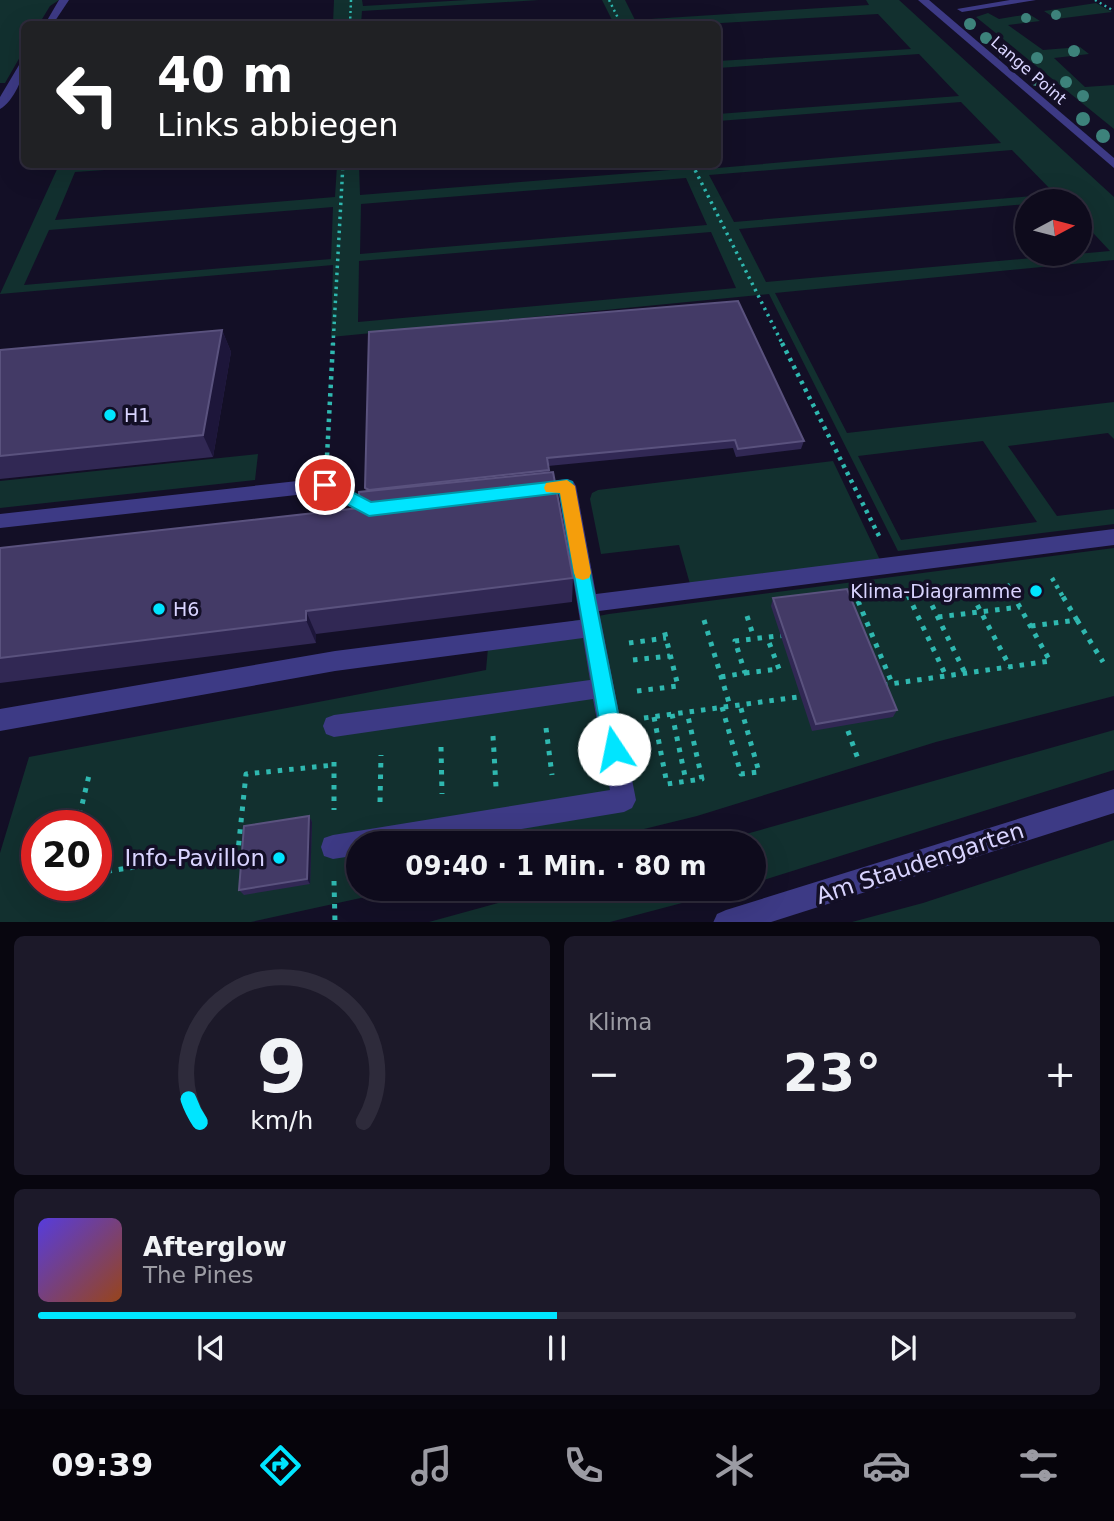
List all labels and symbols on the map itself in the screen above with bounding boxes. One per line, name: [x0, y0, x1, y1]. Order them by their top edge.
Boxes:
street label: Lange Point: [987, 32, 1070, 108]
north arrow: [1015, 189, 1092, 266]
place label: H1: [124, 404, 150, 426]
marker: H1: [102, 407, 118, 423]
pin: [295, 455, 355, 515]
place label: Klima-Diagramme: [850, 580, 1022, 602]
marker: Klima-Diagramme: [1028, 583, 1044, 599]
place label: H6: [173, 598, 199, 620]
marker: H6: [151, 601, 167, 617]
position arrow: [577, 712, 651, 786]
speed limit sign: 20: [21, 810, 112, 901]
street label: Am Staudengarten: [813, 817, 1027, 909]
place label: Info-Pavillon: [124, 845, 265, 871]
marker: Info-Pavillon: [271, 850, 287, 866]

